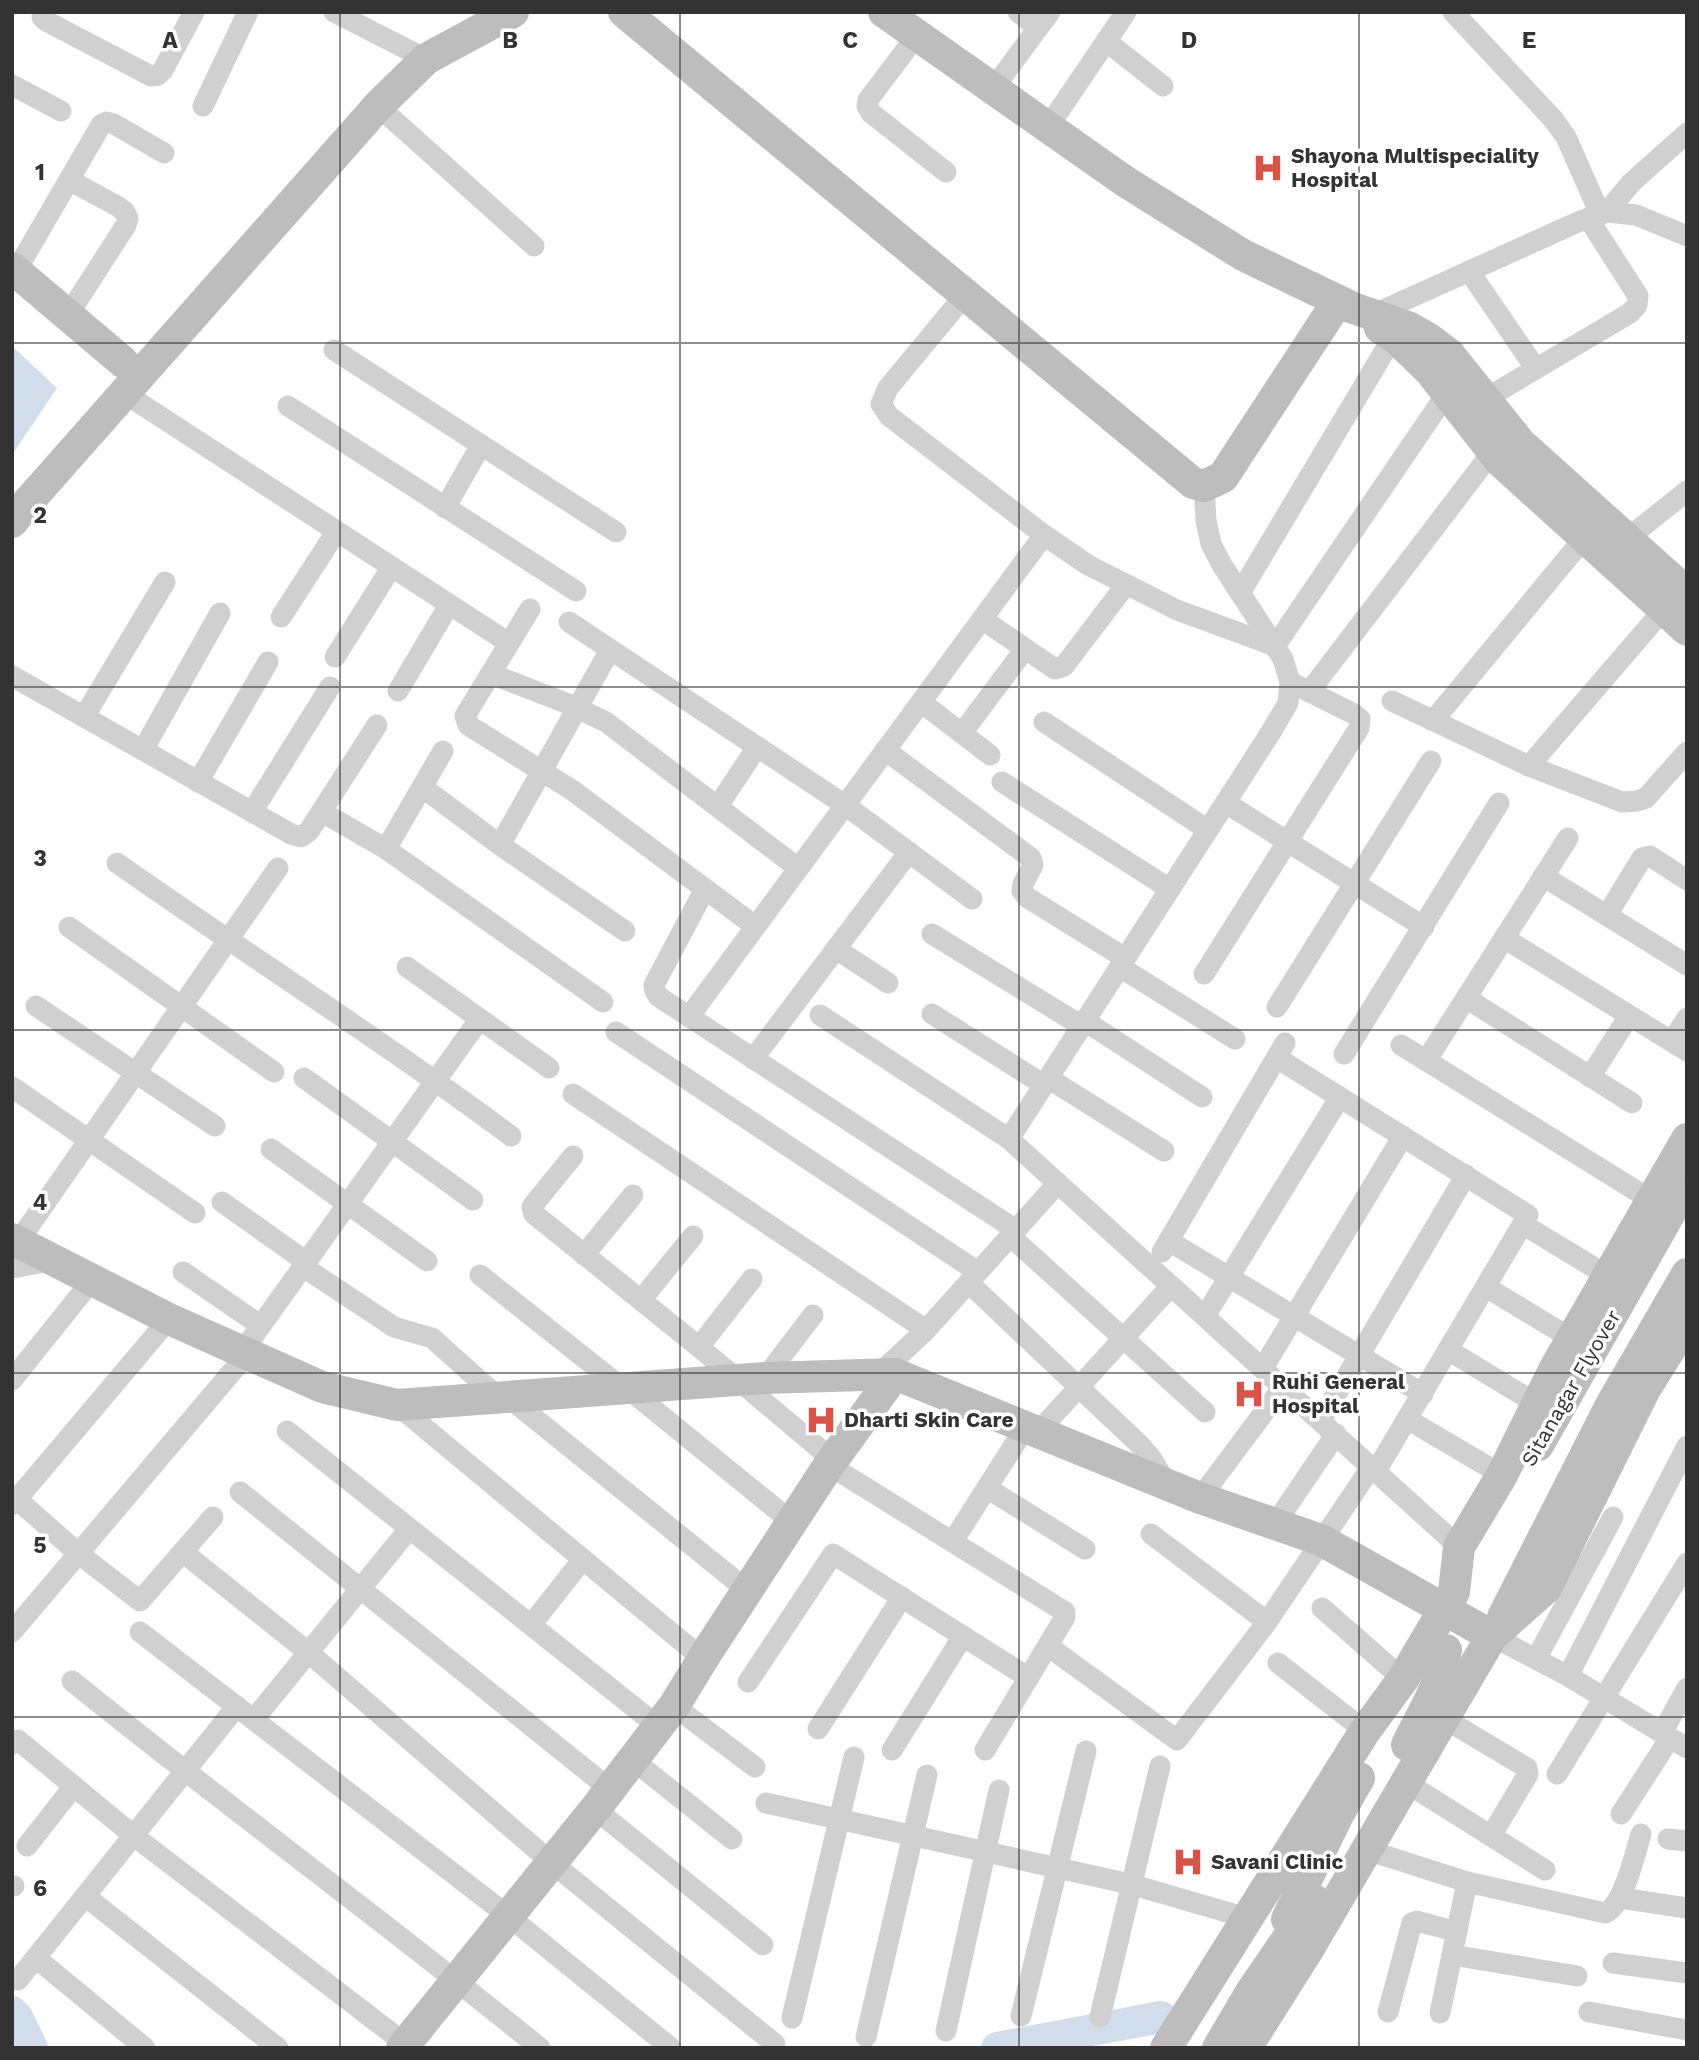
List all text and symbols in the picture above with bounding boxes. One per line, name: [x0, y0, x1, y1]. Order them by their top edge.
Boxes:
text: A: [162, 27, 178, 54]
text: B: [502, 27, 518, 54]
text: C: [842, 27, 858, 54]
text: D: [1181, 27, 1197, 54]
text: E: [1522, 27, 1536, 54]
place label: Shayona Multispeciality Hospital: [1291, 143, 1539, 192]
hospital icon: Shayona Multispeciality Hospital: [1251, 151, 1285, 185]
text: 1: [35, 159, 45, 186]
text: 2: [33, 502, 47, 529]
text: 3: [33, 845, 47, 872]
text: 4: [33, 1189, 48, 1216]
street label: Sitanagar Flyover: [1516, 1305, 1626, 1470]
place label: Ruhi General Hospital: [1272, 1369, 1405, 1418]
hospital icon: Ruhi General Hospital: [1232, 1377, 1266, 1411]
hospital icon: Dharti Skin Care: [804, 1403, 838, 1437]
place label: Dharti Skin Care: [844, 1407, 1014, 1432]
text: 5: [33, 1532, 47, 1559]
hospital icon: Savani Clinic: [1171, 1845, 1205, 1879]
place label: Savani Clinic: [1211, 1849, 1343, 1874]
text: 6: [33, 1875, 47, 1902]

